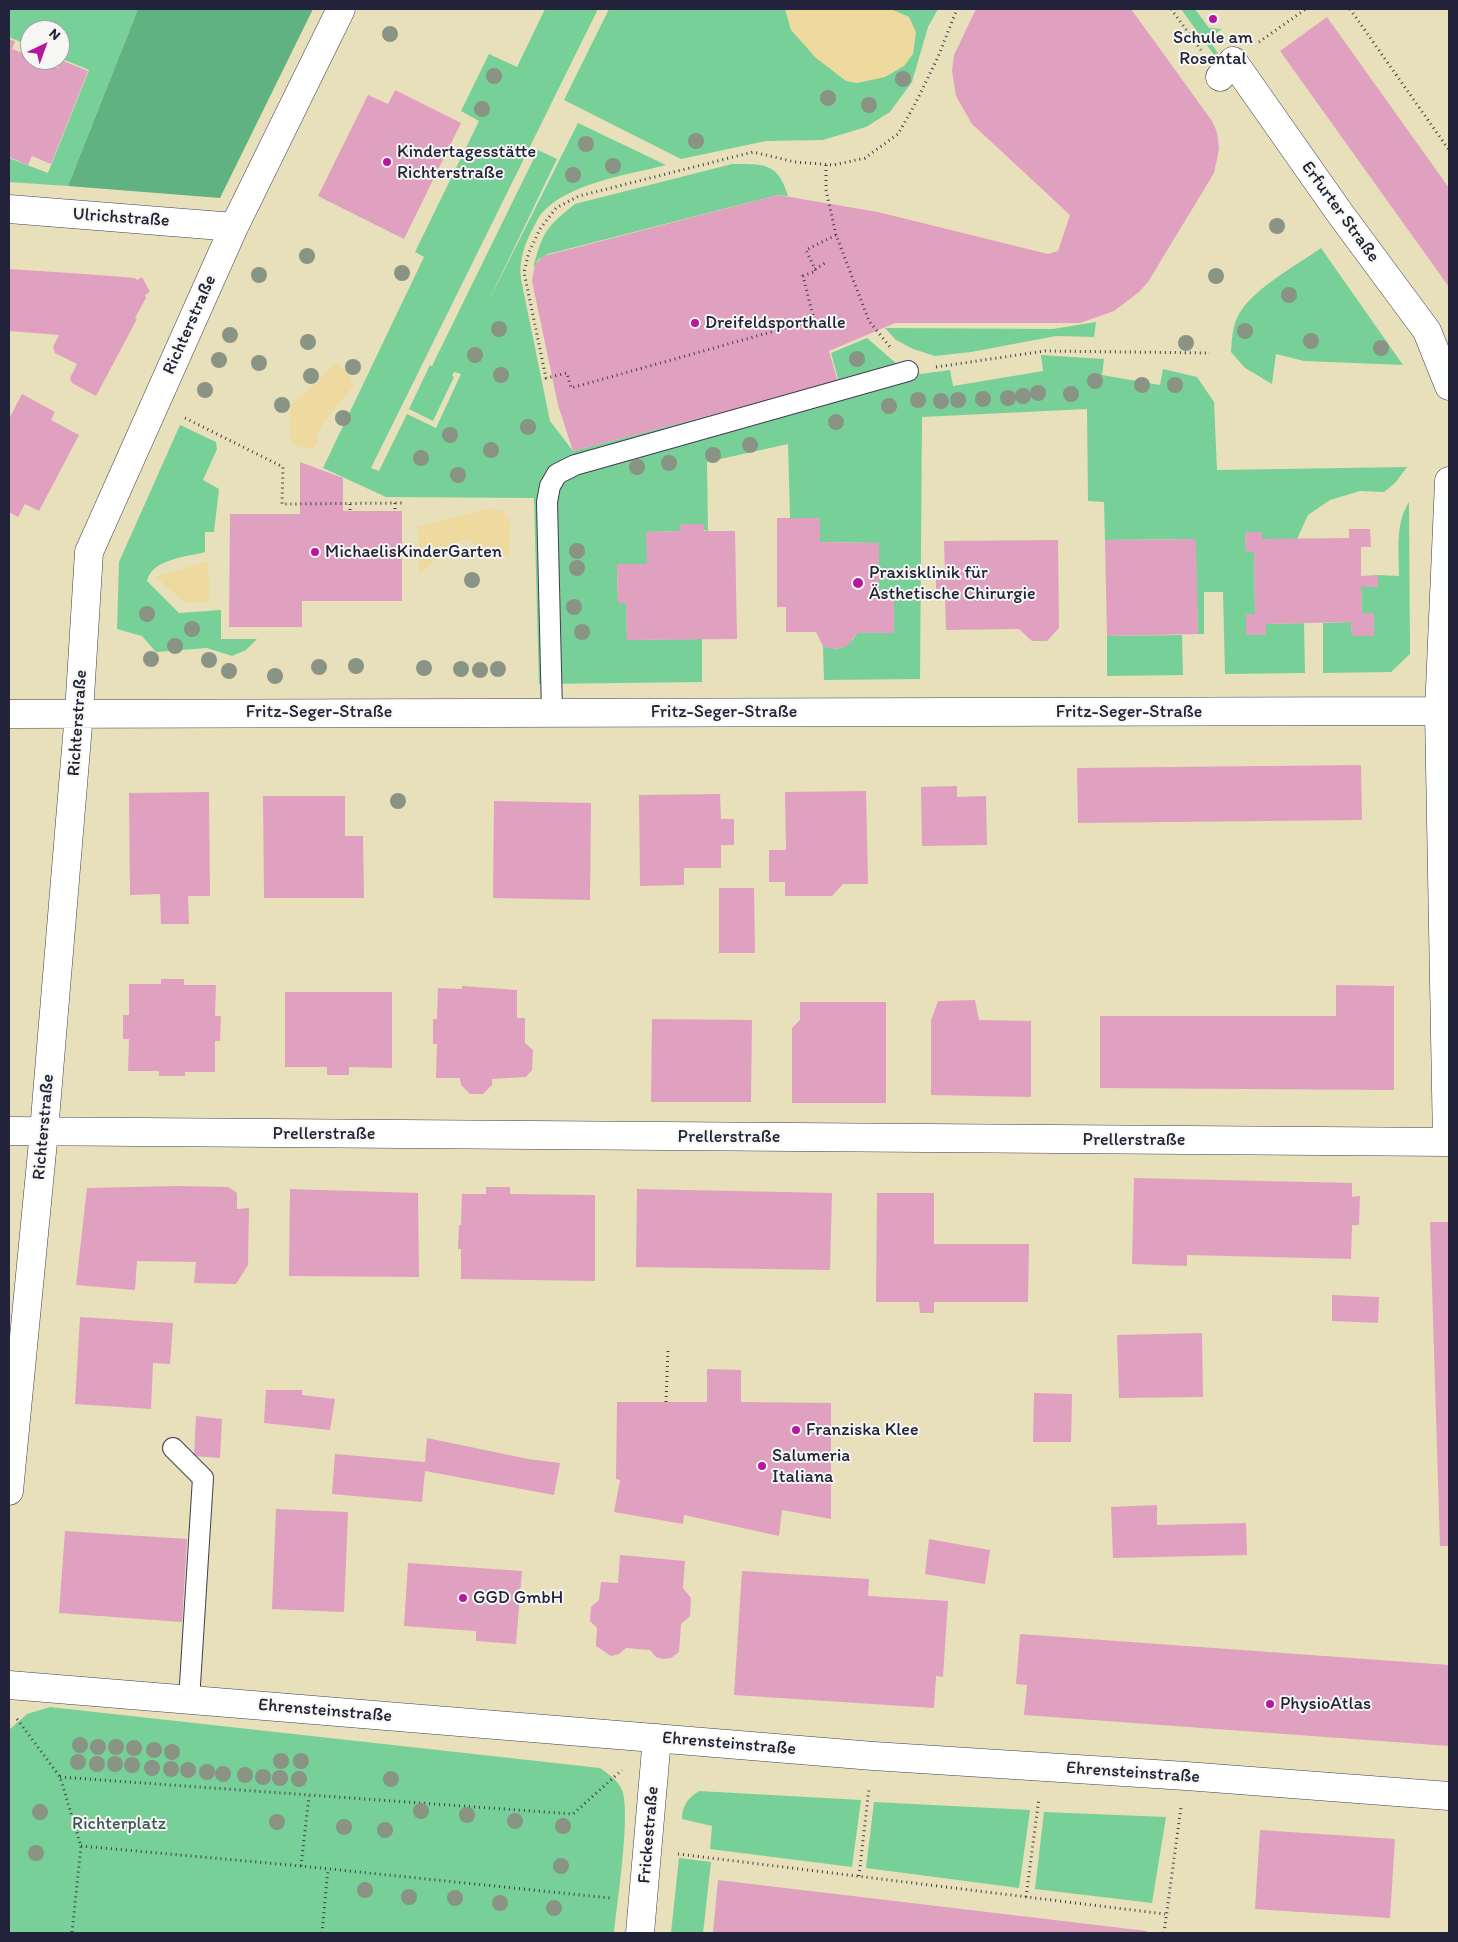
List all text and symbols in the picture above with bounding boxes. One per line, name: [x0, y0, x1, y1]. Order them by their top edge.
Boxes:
marker: Schule am Rosental: [1207, 13, 1219, 25]
north arrow: [20, 20, 70, 70]
text: N: [45, 25, 64, 44]
place label: Schule am Rosental: [1173, 27, 1253, 70]
place label: Kindertagesstätte Richterstraße: [397, 141, 536, 183]
marker: Kindertagesstätte Richterstraße: [381, 156, 393, 168]
street label: Erfurter Straße: [1296, 157, 1384, 267]
street label: Ulrichstraße: [72, 204, 170, 232]
street label: Richterstraße: [158, 272, 222, 378]
place label: Dreifeldsporthalle: [705, 312, 846, 334]
marker: Dreifeldsporthalle: [689, 317, 701, 329]
place label: MichaelisKinderGarten: [325, 541, 502, 563]
marker: MichaelisKinderGarten: [309, 546, 321, 558]
place label: Praxisklinik für Ästhetische Chirurgie: [869, 562, 1036, 604]
marker: Praxisklinik für Ästhetische Chirurgie: [851, 576, 865, 590]
street label: Richterstraße: [64, 669, 92, 777]
street label: Fritz-Seger-Straße: [246, 701, 392, 723]
street label: Fritz-Seger-Straße: [651, 701, 797, 723]
street label: Fritz-Seger-Straße: [1056, 701, 1202, 723]
street label: Richterstraße: [29, 1073, 59, 1181]
street label: Prellerstraße: [273, 1123, 375, 1145]
street label: Prellerstraße: [678, 1126, 780, 1148]
street label: Prellerstraße: [1083, 1129, 1185, 1151]
place label: Franziska Klee: [806, 1419, 918, 1441]
marker: Franziska Klee: [790, 1424, 802, 1436]
place label: Salumeria Italiana: [772, 1445, 850, 1488]
marker: Salumeria Italiana: [756, 1460, 768, 1472]
place label: GGD GmbH: [473, 1587, 563, 1609]
marker: GGD GmbH: [457, 1592, 469, 1604]
place label: PhysioAtlas: [1280, 1693, 1371, 1715]
street label: Ehrensteinstraße: [257, 1694, 393, 1728]
marker: PhysioAtlas: [1264, 1698, 1276, 1710]
street label: Ehrensteinstraße: [661, 1727, 797, 1761]
street label: Ehrensteinstraße: [1065, 1758, 1201, 1788]
street label: Frickestraße: [634, 1785, 664, 1885]
park label: Richterplatz: [72, 1813, 166, 1835]

